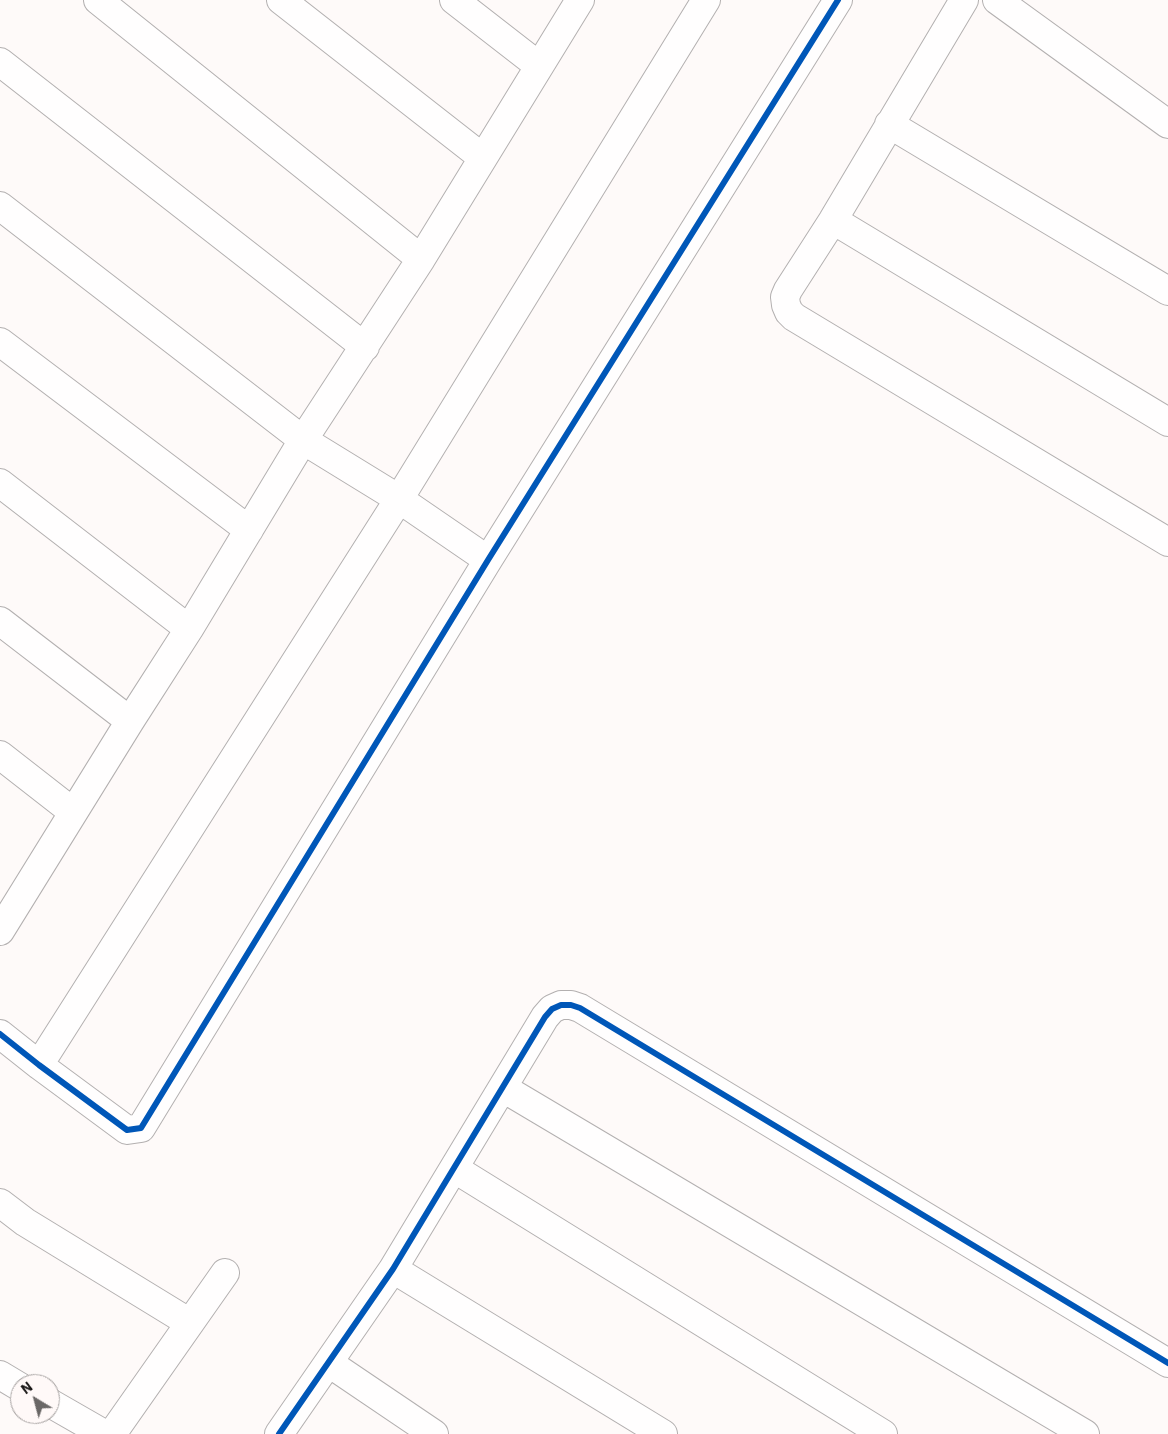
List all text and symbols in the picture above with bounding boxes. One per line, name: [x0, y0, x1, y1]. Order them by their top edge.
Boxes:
north arrow: [10, 1374, 60, 1424]
text: N: [17, 1378, 36, 1398]

